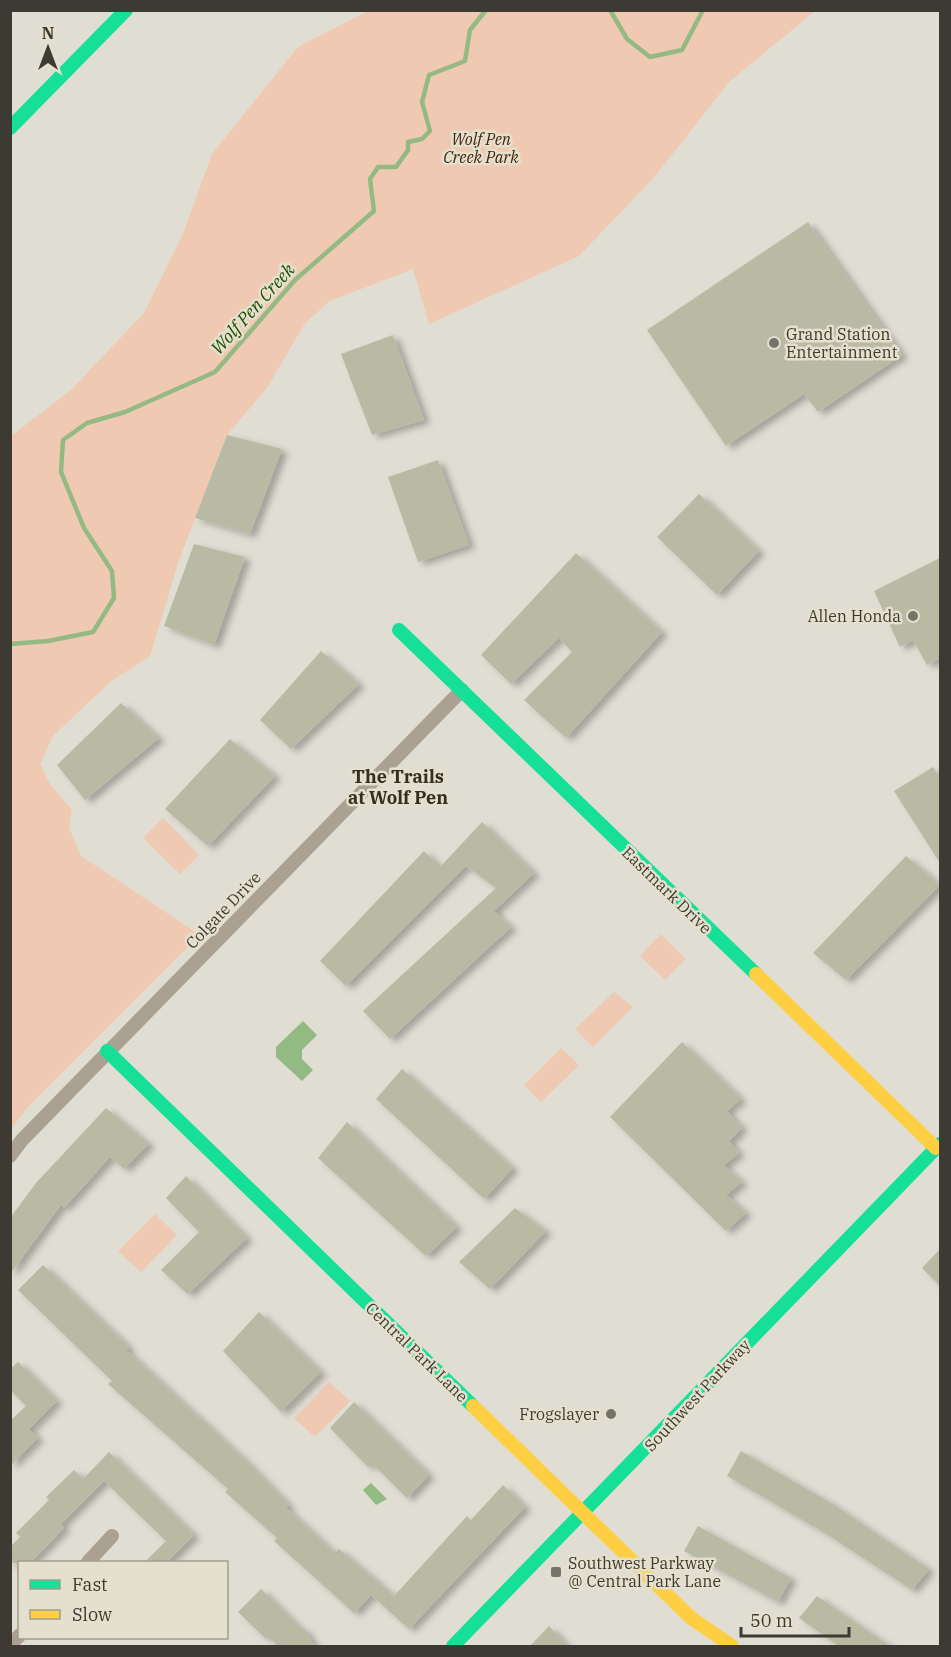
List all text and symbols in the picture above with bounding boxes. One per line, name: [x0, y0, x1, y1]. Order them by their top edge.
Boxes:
north arrow: [18, 18, 78, 78]
text: N: [42, 23, 54, 43]
park label: Wolf Pen Creek Park: [443, 129, 519, 167]
water label: Wolf Pen Creek: [206, 258, 300, 359]
place label: Grand Station Entertainment: [786, 324, 898, 362]
marker: Grand Station Entertainment: [767, 336, 781, 350]
place label: Allen Honda: [808, 606, 901, 626]
marker: Allen Honda: [906, 609, 920, 623]
district label: The Trails at Wolf Pen: [348, 765, 448, 809]
street label: Eastmark Drive: [618, 842, 716, 938]
street label: Colgate Drive: [181, 867, 265, 953]
street label: Central Park Lane: [362, 1298, 472, 1406]
street label: Southwest Parkway: [640, 1334, 754, 1455]
place label: Frogslayer: [519, 1404, 599, 1424]
marker: Frogslayer: [604, 1407, 618, 1421]
place label: Southwest Parkway @ Central Park Lane: [568, 1553, 721, 1591]
legend: [18, 1561, 228, 1639]
marker: Southwest Parkway @ Central Park Lane: [549, 1565, 563, 1579]
text: Fast: [72, 1573, 107, 1596]
scale bar: [741, 1600, 849, 1638]
text: Slow: [72, 1603, 112, 1626]
text: 50 m: [750, 1609, 793, 1632]

